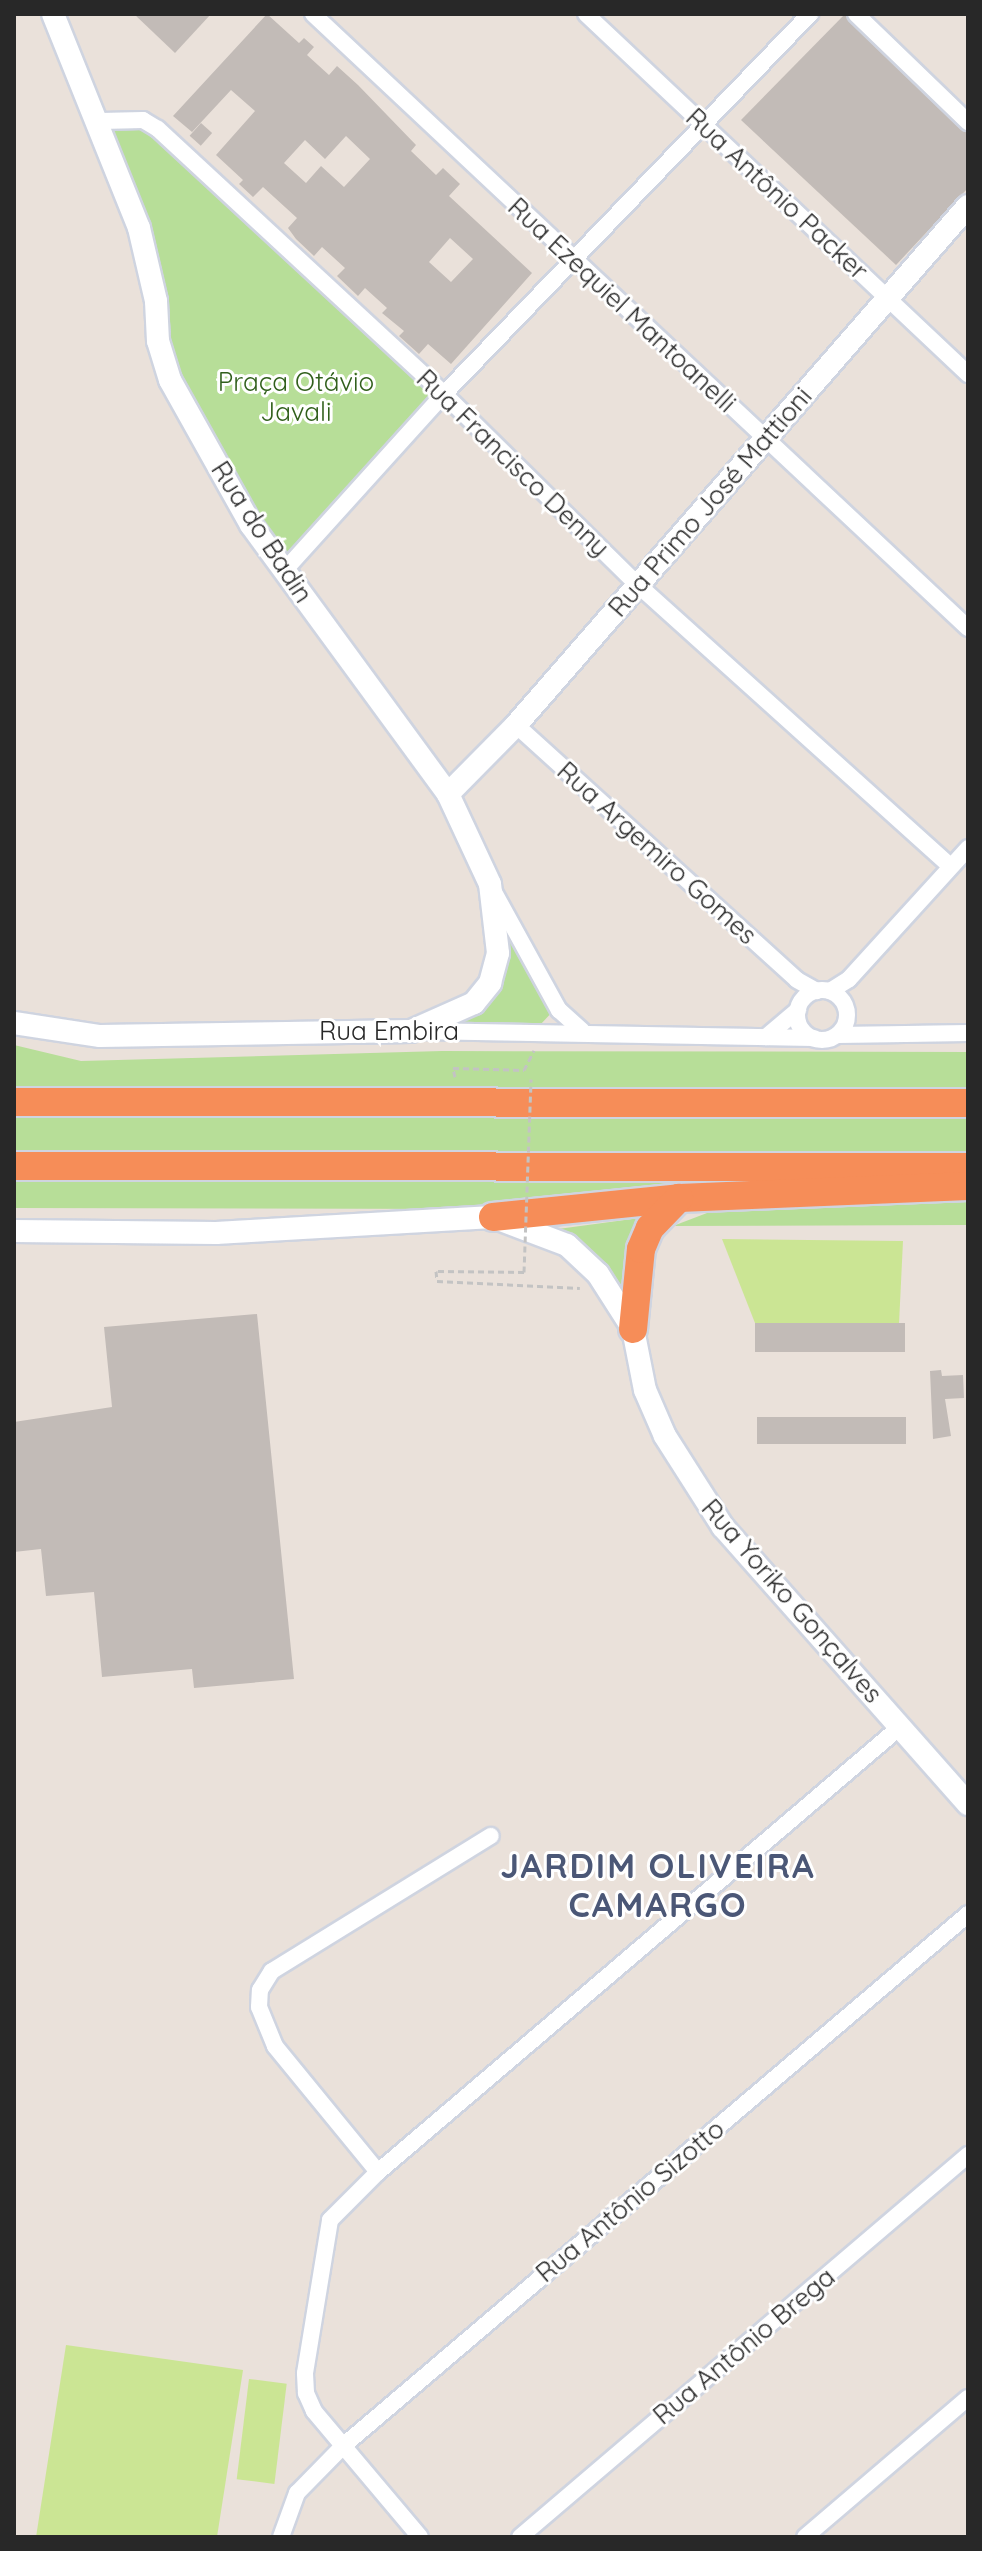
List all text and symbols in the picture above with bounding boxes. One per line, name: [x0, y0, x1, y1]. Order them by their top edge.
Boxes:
street label: Rua Antônio Packer: [680, 102, 874, 286]
street label: Rua Ezequiel Mantoanelli: [502, 191, 742, 419]
street label: Rua Francisco Denny: [410, 363, 616, 563]
park label: Praça Otávio Javali: [218, 366, 374, 428]
street label: Rua Primo José Mattioni: [602, 381, 818, 623]
street label: Rua do Badin: [205, 455, 319, 609]
street label: Rua Argemiro Gomes: [551, 755, 763, 951]
street label: Rua Embira: [319, 1015, 459, 1047]
street label: Rua Yoriko Gonçalves: [695, 1493, 889, 1709]
district label: JARDIM OLIVEIRA CAMARGO: [500, 1845, 816, 1924]
street label: Rua Antônio Sizotto: [530, 2113, 730, 2289]
street label: Rua Antônio Brega: [647, 2261, 841, 2431]

